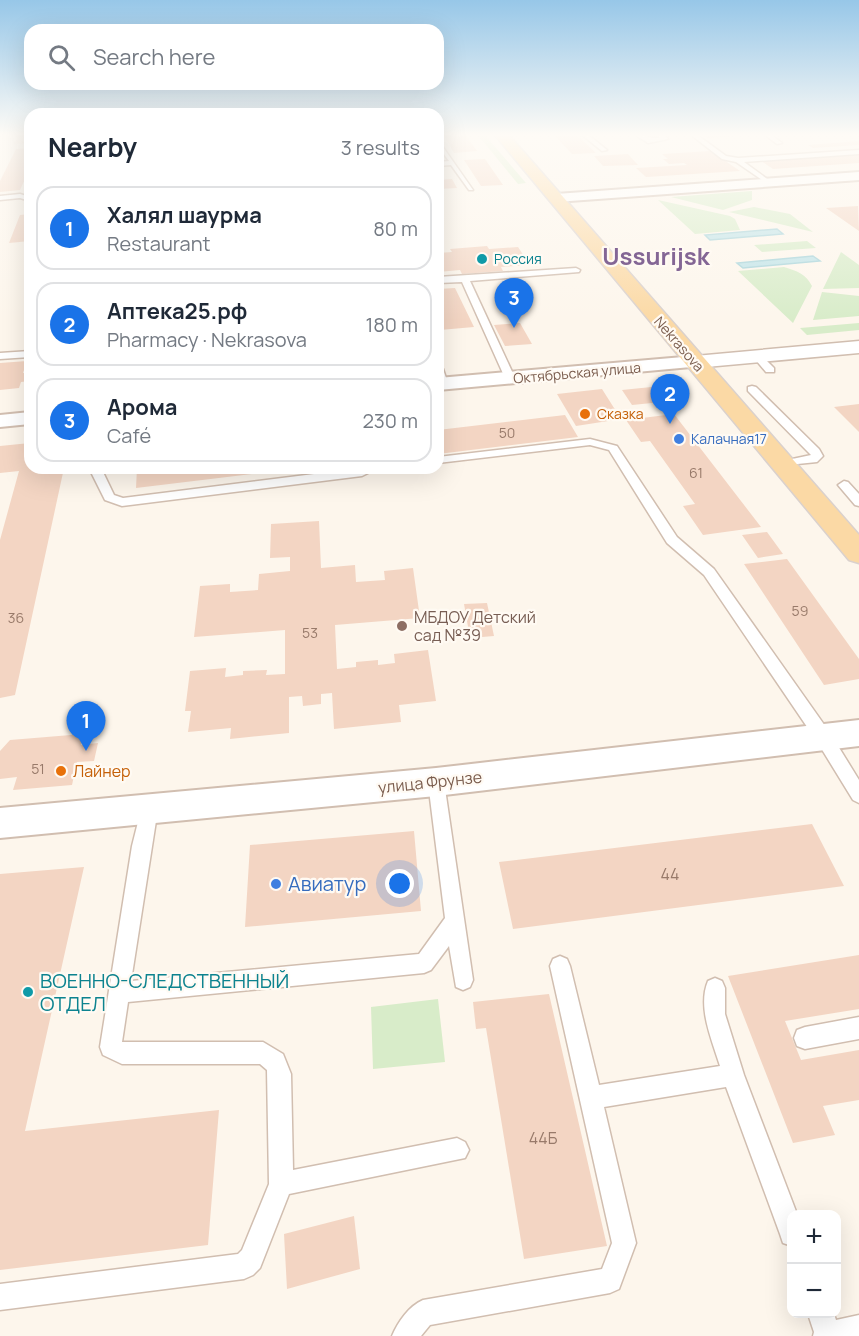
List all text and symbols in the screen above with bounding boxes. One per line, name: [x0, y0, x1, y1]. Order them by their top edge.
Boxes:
search box: [24, 24, 444, 90]
icon: search: [45, 41, 78, 74]
text: Search here: [93, 42, 215, 72]
text: Nearby: [48, 129, 137, 165]
text: 3 results: [341, 134, 420, 161]
text: Халял шаурма: [107, 200, 262, 230]
text: 1: [65, 215, 74, 242]
text: 80 m: [373, 215, 418, 242]
text: Restaurant: [107, 230, 211, 257]
district label: Ussurijsk: [602, 239, 711, 272]
place label: Россия: [494, 249, 542, 268]
marker: Россия: [475, 252, 489, 266]
pin: 3: [494, 278, 534, 328]
text: Аптека25.рф: [107, 296, 247, 326]
text: 2: [64, 311, 75, 338]
text: 180 m: [365, 311, 418, 338]
street label: Nekrasova: [650, 312, 709, 375]
text: Pharmacy · Nekrasova: [107, 326, 307, 353]
street label: Октябрьская улица: [512, 357, 642, 388]
pin: 2: [650, 374, 690, 424]
text: Арома: [107, 392, 178, 422]
place label: Сказка: [597, 404, 644, 423]
text: 3: [64, 407, 75, 434]
text: 230 m: [362, 407, 418, 434]
marker: Сказка: [578, 407, 592, 421]
text: Café: [107, 422, 151, 449]
house number: 50: [499, 423, 515, 442]
place label: Калачная17: [691, 429, 767, 448]
marker: Калачная17: [672, 432, 686, 446]
house number: 61: [689, 463, 703, 482]
house number: 59: [792, 601, 808, 620]
place label: МБДОУ Детский сад №39: [414, 606, 536, 646]
house number: 36: [8, 608, 24, 627]
marker: МБДОУ Детский сад №39: [395, 619, 409, 633]
house number: 53: [302, 623, 318, 642]
pin: 1: [66, 702, 106, 751]
house number: 51: [31, 759, 45, 778]
place label: Лайнер: [73, 760, 130, 782]
marker: Лайнер: [54, 764, 68, 778]
street label: улица Фрунзе: [377, 766, 483, 798]
house number: 44: [660, 863, 680, 885]
your location: [385, 869, 414, 898]
place label: Авиатур: [288, 870, 366, 897]
marker: Авиатур: [269, 877, 283, 891]
place label: ВОЕННО-СЛЕДСТВЕННЫЙ ОТДЕЛ: [40, 967, 289, 1017]
marker: ВОЕННО-СЛЕДСТВЕННЫЙ ОТДЕЛ: [21, 985, 35, 999]
house number: 44Б: [529, 1127, 558, 1149]
map controls: [787, 1210, 841, 1318]
button: +: [787, 1210, 841, 1264]
button: −: [787, 1264, 841, 1318]

